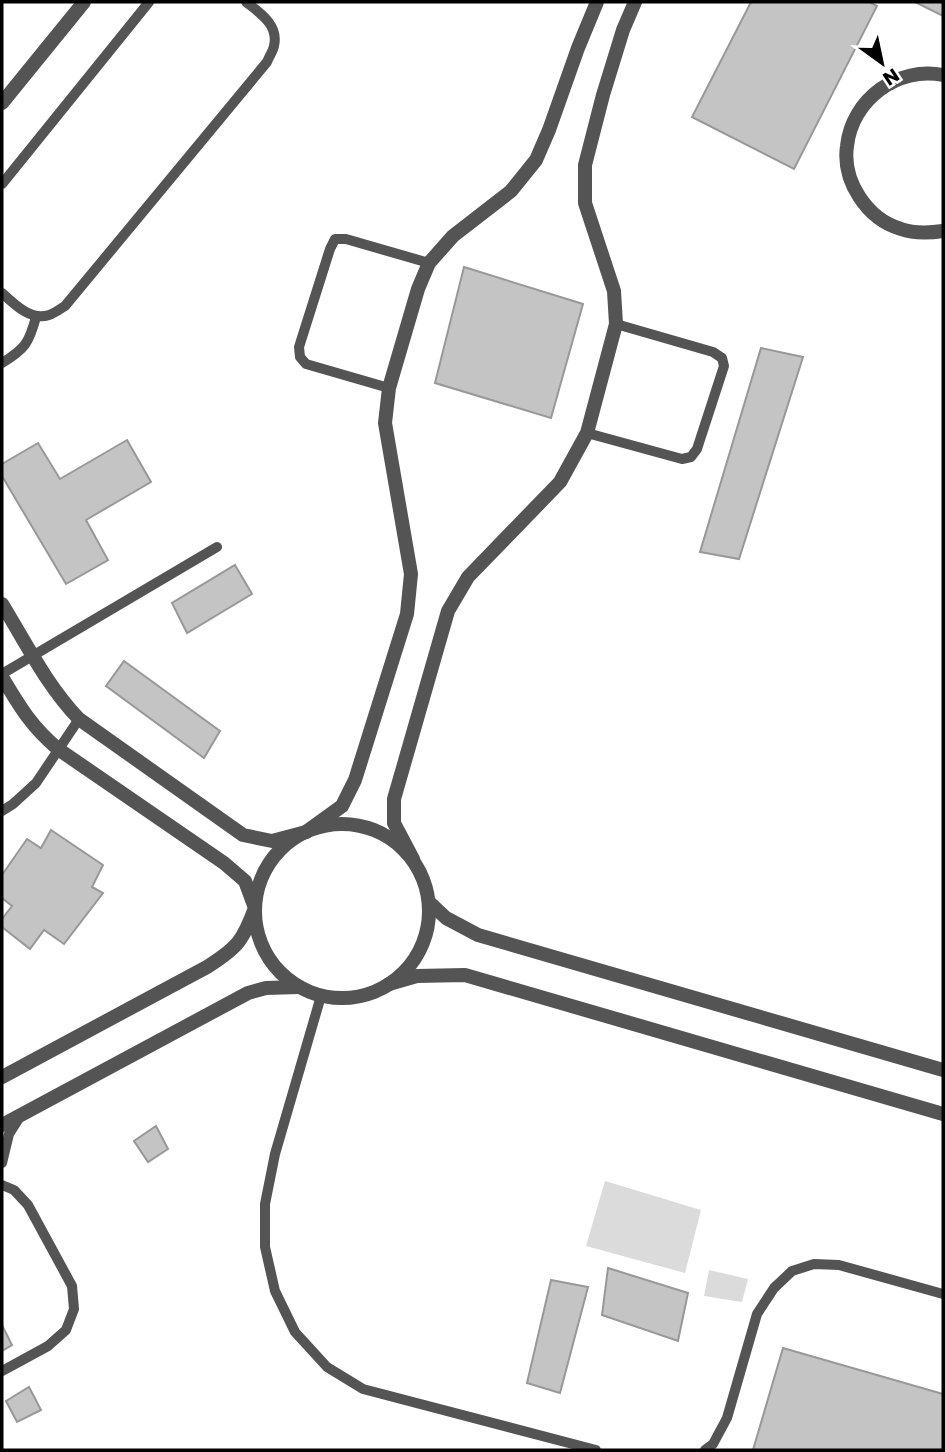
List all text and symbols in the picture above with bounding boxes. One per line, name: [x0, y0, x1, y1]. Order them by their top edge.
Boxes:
north arrow: [847, 28, 917, 98]
text: N: [878, 62, 904, 92]

